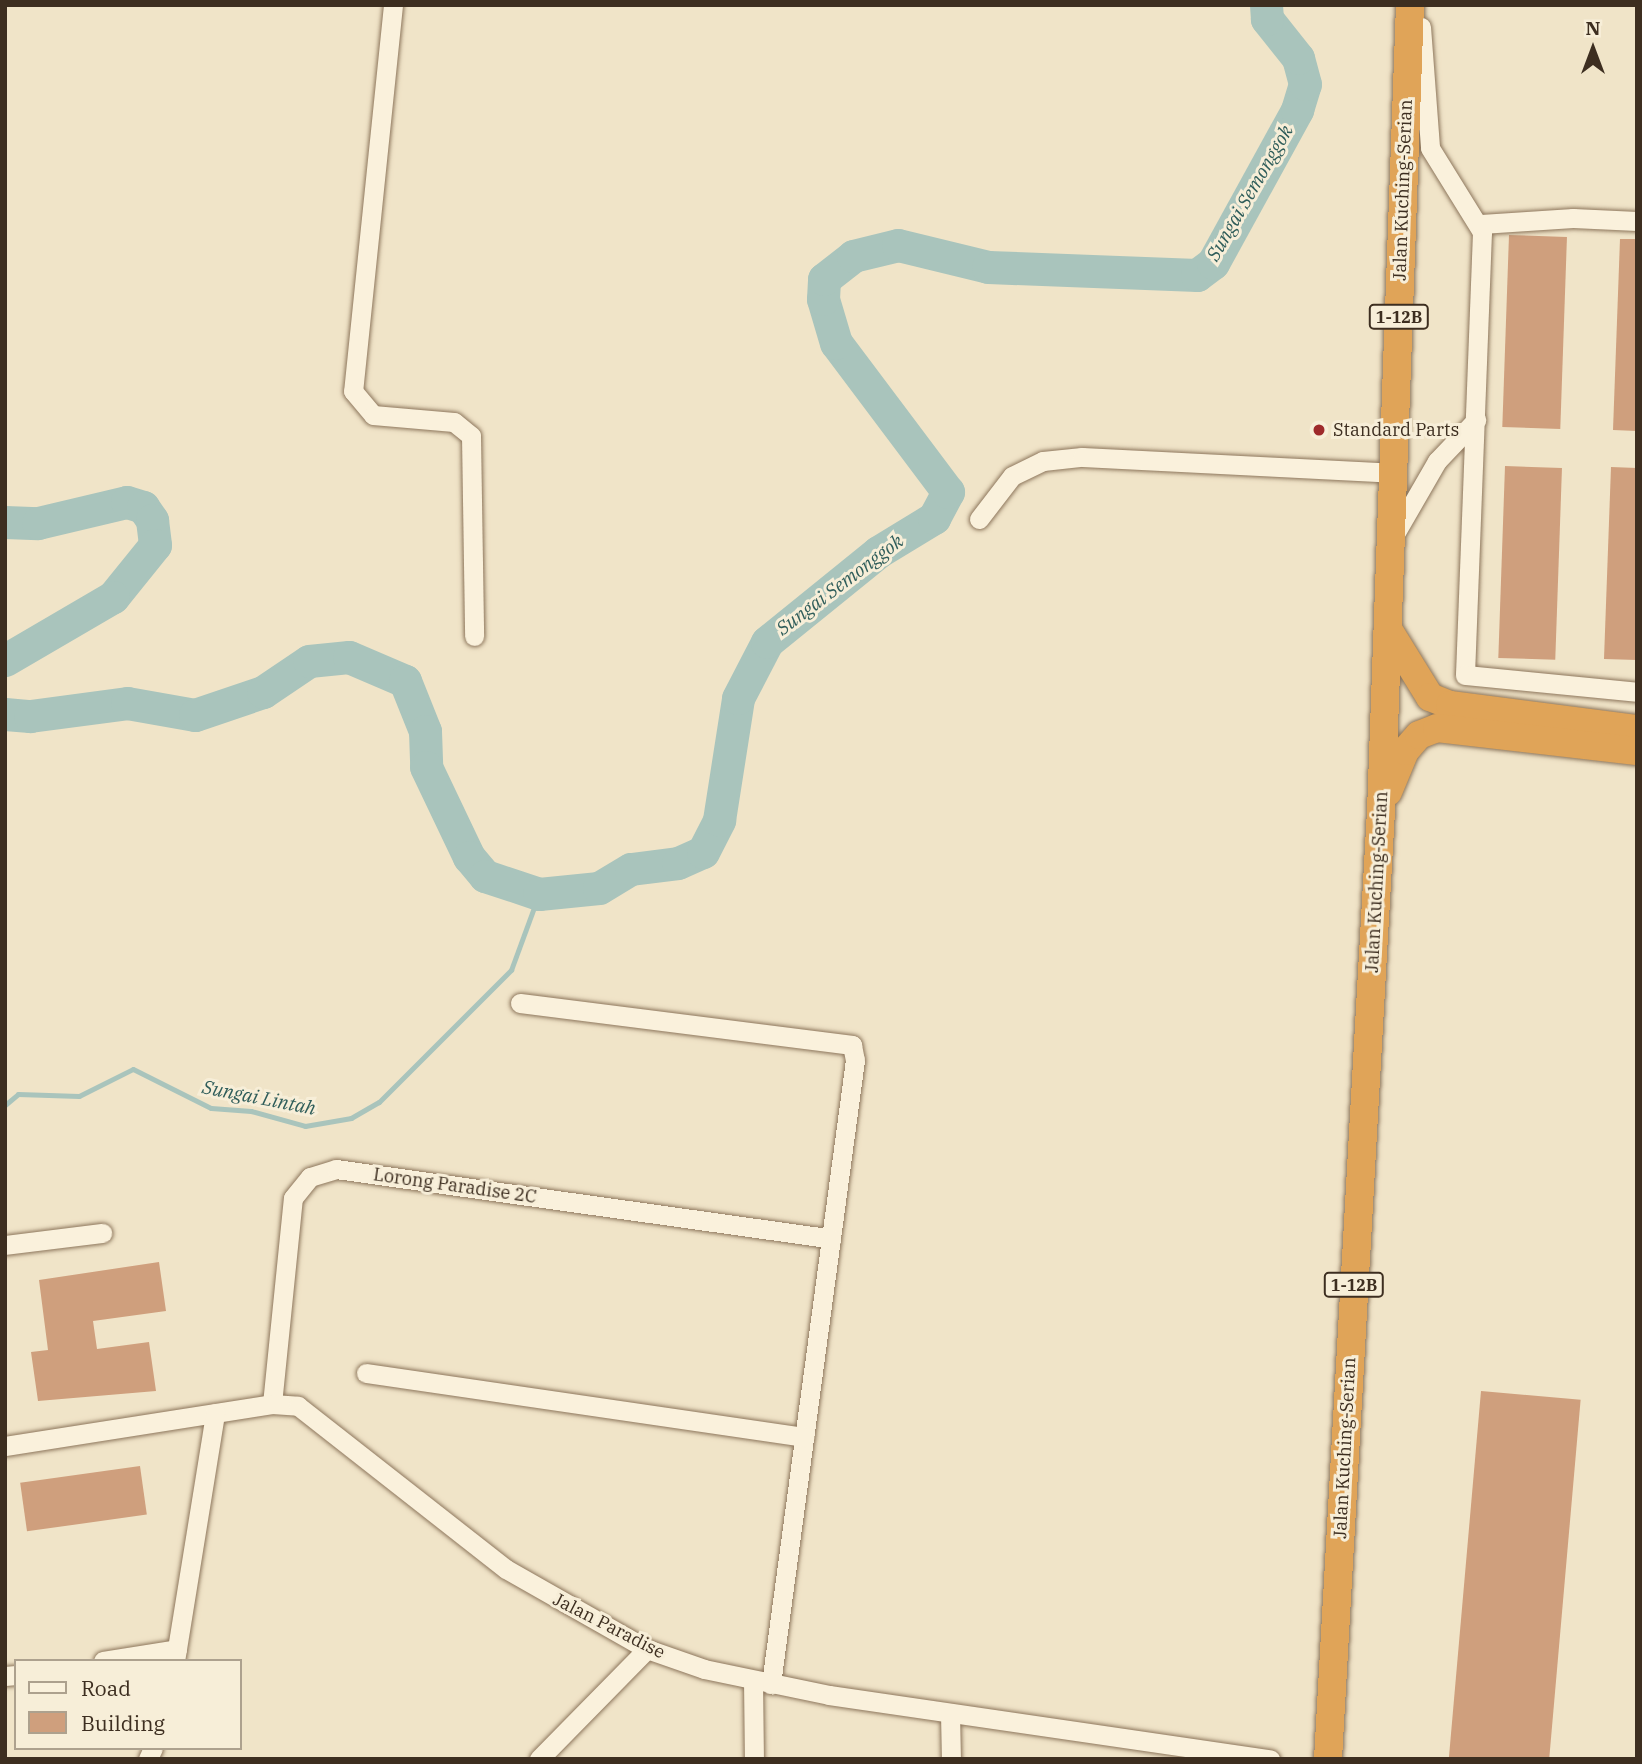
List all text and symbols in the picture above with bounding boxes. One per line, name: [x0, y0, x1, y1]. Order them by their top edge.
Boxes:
north arrow: [1558, 14, 1628, 84]
text: N: [1585, 16, 1601, 40]
street label: Jalan Kuching-Serian: [1389, 99, 1417, 281]
water label: Sungai Semonggok: [1202, 121, 1298, 265]
road number: 1-12B: [1368, 304, 1430, 330]
place label: Standard Parts: [1333, 419, 1459, 441]
marker: Standard Parts: [1311, 422, 1327, 438]
water label: Sungai Semonggok: [772, 530, 908, 640]
street label: Jalan Kuching-Serian: [1361, 791, 1393, 973]
water label: Sungai Lintah: [200, 1076, 318, 1120]
street label: Lorong Paradise 2C: [372, 1164, 538, 1208]
road number: 1-12B: [1322, 1273, 1386, 1298]
street label: Jalan Kuching-Serian: [1329, 1357, 1361, 1539]
street label: Jalan Paradise: [550, 1589, 668, 1663]
legend: [14, 1659, 242, 1750]
text: Road: [81, 1674, 131, 1702]
text: Building: [81, 1709, 165, 1737]

